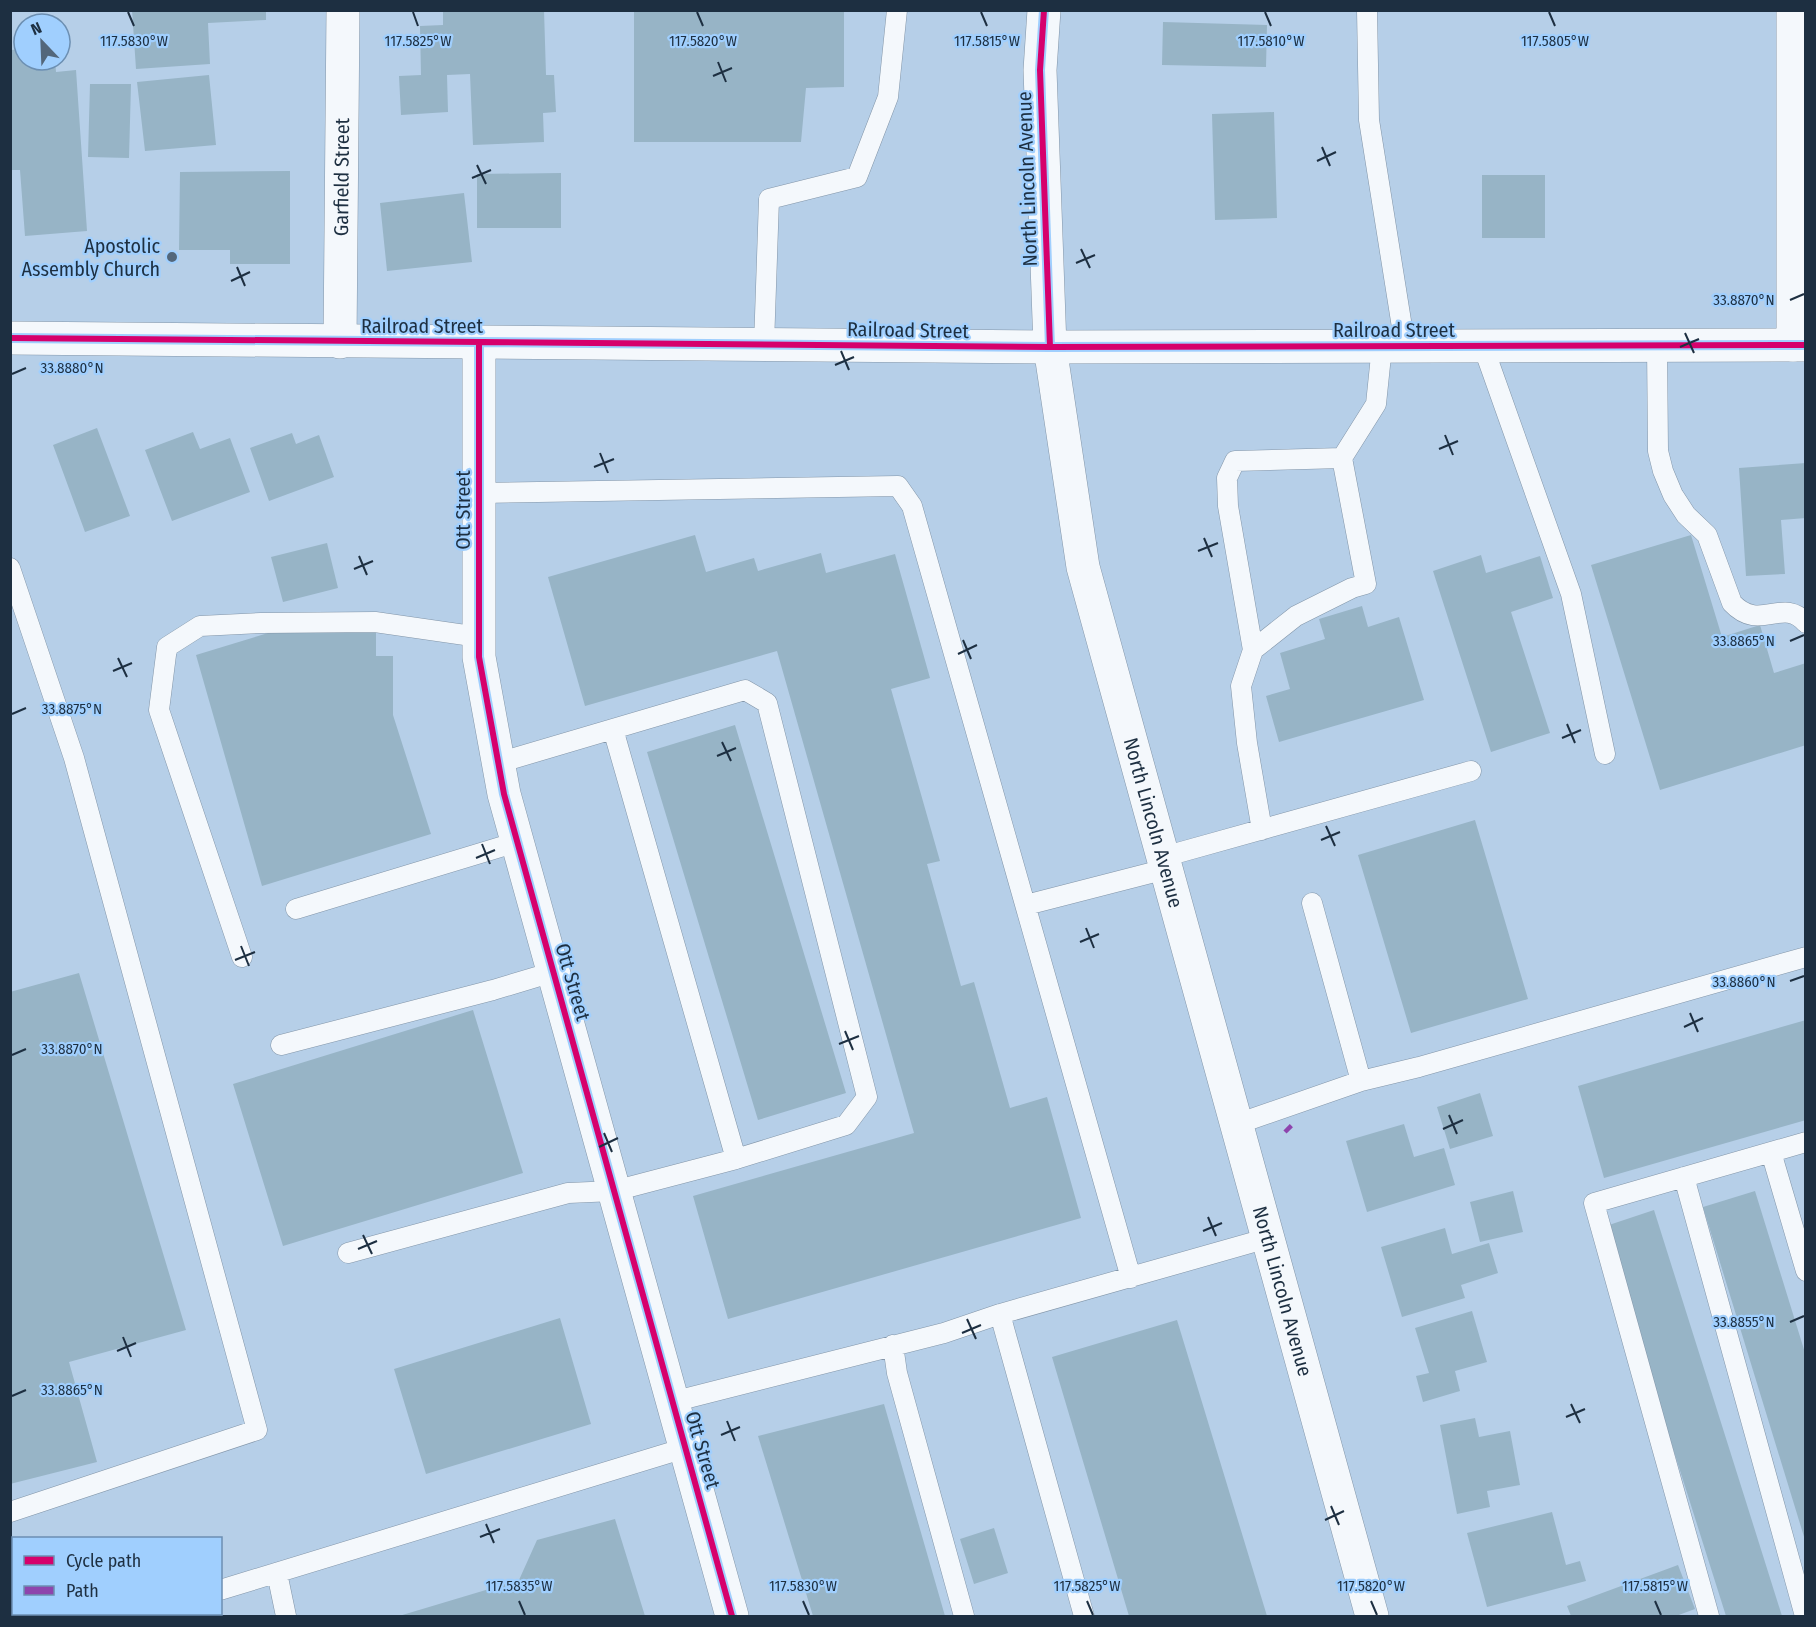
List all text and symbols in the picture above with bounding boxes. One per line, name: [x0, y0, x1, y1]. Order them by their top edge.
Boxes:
north arrow: [12, 12, 72, 72]
text: N: [28, 18, 44, 39]
text: 117.5830°W: [100, 32, 168, 50]
text: 117.5825°W: [385, 32, 451, 50]
text: 117.5820°W: [669, 32, 737, 50]
text: 117.5815°W: [954, 32, 1020, 50]
text: 117.5810°W: [1238, 32, 1304, 50]
text: 117.5805°W: [1521, 32, 1589, 50]
street label: North Lincoln Avenue: [1012, 91, 1042, 267]
street label: Garfield Street: [329, 117, 354, 236]
place label: Apostolic Assembly Church: [22, 234, 160, 281]
marker: Apostolic Assembly Church: [165, 250, 179, 264]
text: 33.8870°N: [1713, 291, 1775, 309]
street label: Railroad Street: [361, 314, 483, 338]
street label: Railroad Street: [847, 317, 970, 343]
street label: Railroad Street: [1333, 318, 1455, 342]
text: 33.8880°N: [40, 359, 104, 377]
street label: Ott Street: [451, 470, 475, 550]
text: 33.8865°N: [1713, 632, 1775, 650]
text: 33.8875°N: [42, 700, 102, 718]
street label: North Lincoln Avenue: [1119, 735, 1188, 910]
street label: Ott Street: [551, 940, 596, 1024]
text: 33.8860°N: [1712, 973, 1776, 991]
text: 33.8870°N: [41, 1040, 103, 1058]
street label: North Lincoln Avenue: [1248, 1204, 1317, 1379]
text: 33.8855°N: [1713, 1313, 1775, 1331]
text: 33.8865°N: [41, 1381, 103, 1399]
street label: Ott Street: [681, 1408, 726, 1492]
legend: [12, 1537, 222, 1615]
text: Cycle path: [66, 1550, 141, 1572]
text: 117.5835°W: [485, 1577, 553, 1595]
text: 117.5830°W: [769, 1577, 837, 1595]
text: 117.5825°W: [1054, 1577, 1120, 1595]
text: 117.5820°W: [1337, 1577, 1405, 1595]
text: 117.5815°W: [1622, 1577, 1688, 1595]
text: Path: [66, 1580, 99, 1602]

